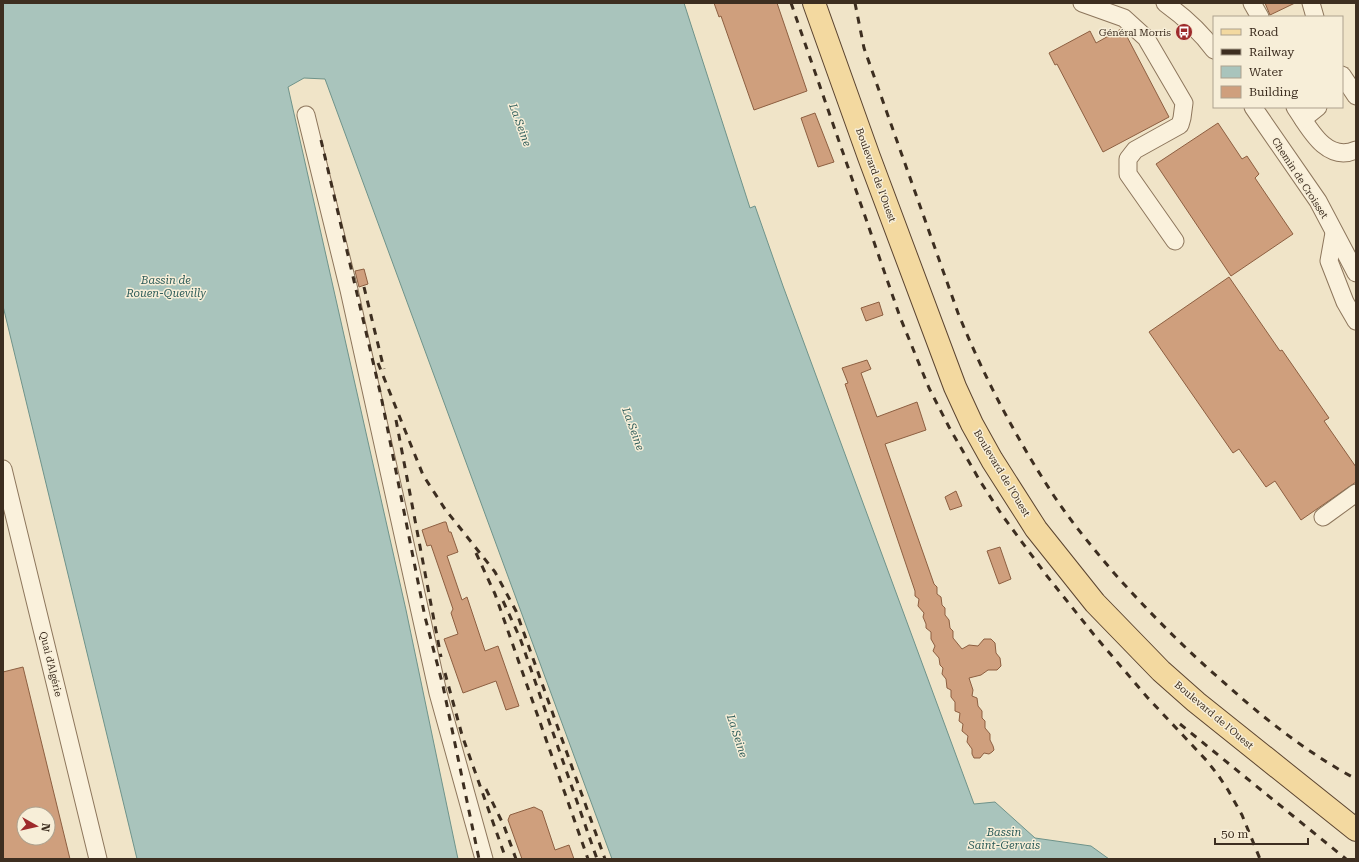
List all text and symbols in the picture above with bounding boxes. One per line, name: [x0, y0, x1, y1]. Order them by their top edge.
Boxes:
legend: [1213, 16, 1343, 108]
bus stop icon: Général Morris: [1174, 22, 1194, 42]
text: Road: [1249, 25, 1279, 39]
place label: Général Morris: [1099, 27, 1171, 38]
text: Railway: [1249, 45, 1295, 59]
text: Water: [1249, 65, 1283, 79]
text: Building: [1249, 85, 1298, 99]
water label: La Seine: [506, 101, 534, 149]
street label: Boulevard de l'Ouest: [854, 126, 898, 224]
street label: Chemin de Croisset: [1270, 136, 1330, 221]
water label: Bassin de Rouen-Quevilly: [125, 274, 206, 300]
water label: La Seine: [619, 405, 647, 453]
street label: Boulevard de l'Ouest: [972, 428, 1032, 519]
street label: Quai d'Algérie: [38, 630, 65, 698]
street label: Boulevard de l'Ouest: [1172, 679, 1256, 751]
water label: La Seine: [724, 712, 750, 760]
north arrow: [16, 806, 56, 846]
scale bar: [1215, 820, 1308, 846]
text: N: [38, 822, 52, 833]
water label: Bassin Saint-Gervais: [967, 826, 1040, 852]
text: 50 m: [1221, 827, 1248, 841]

